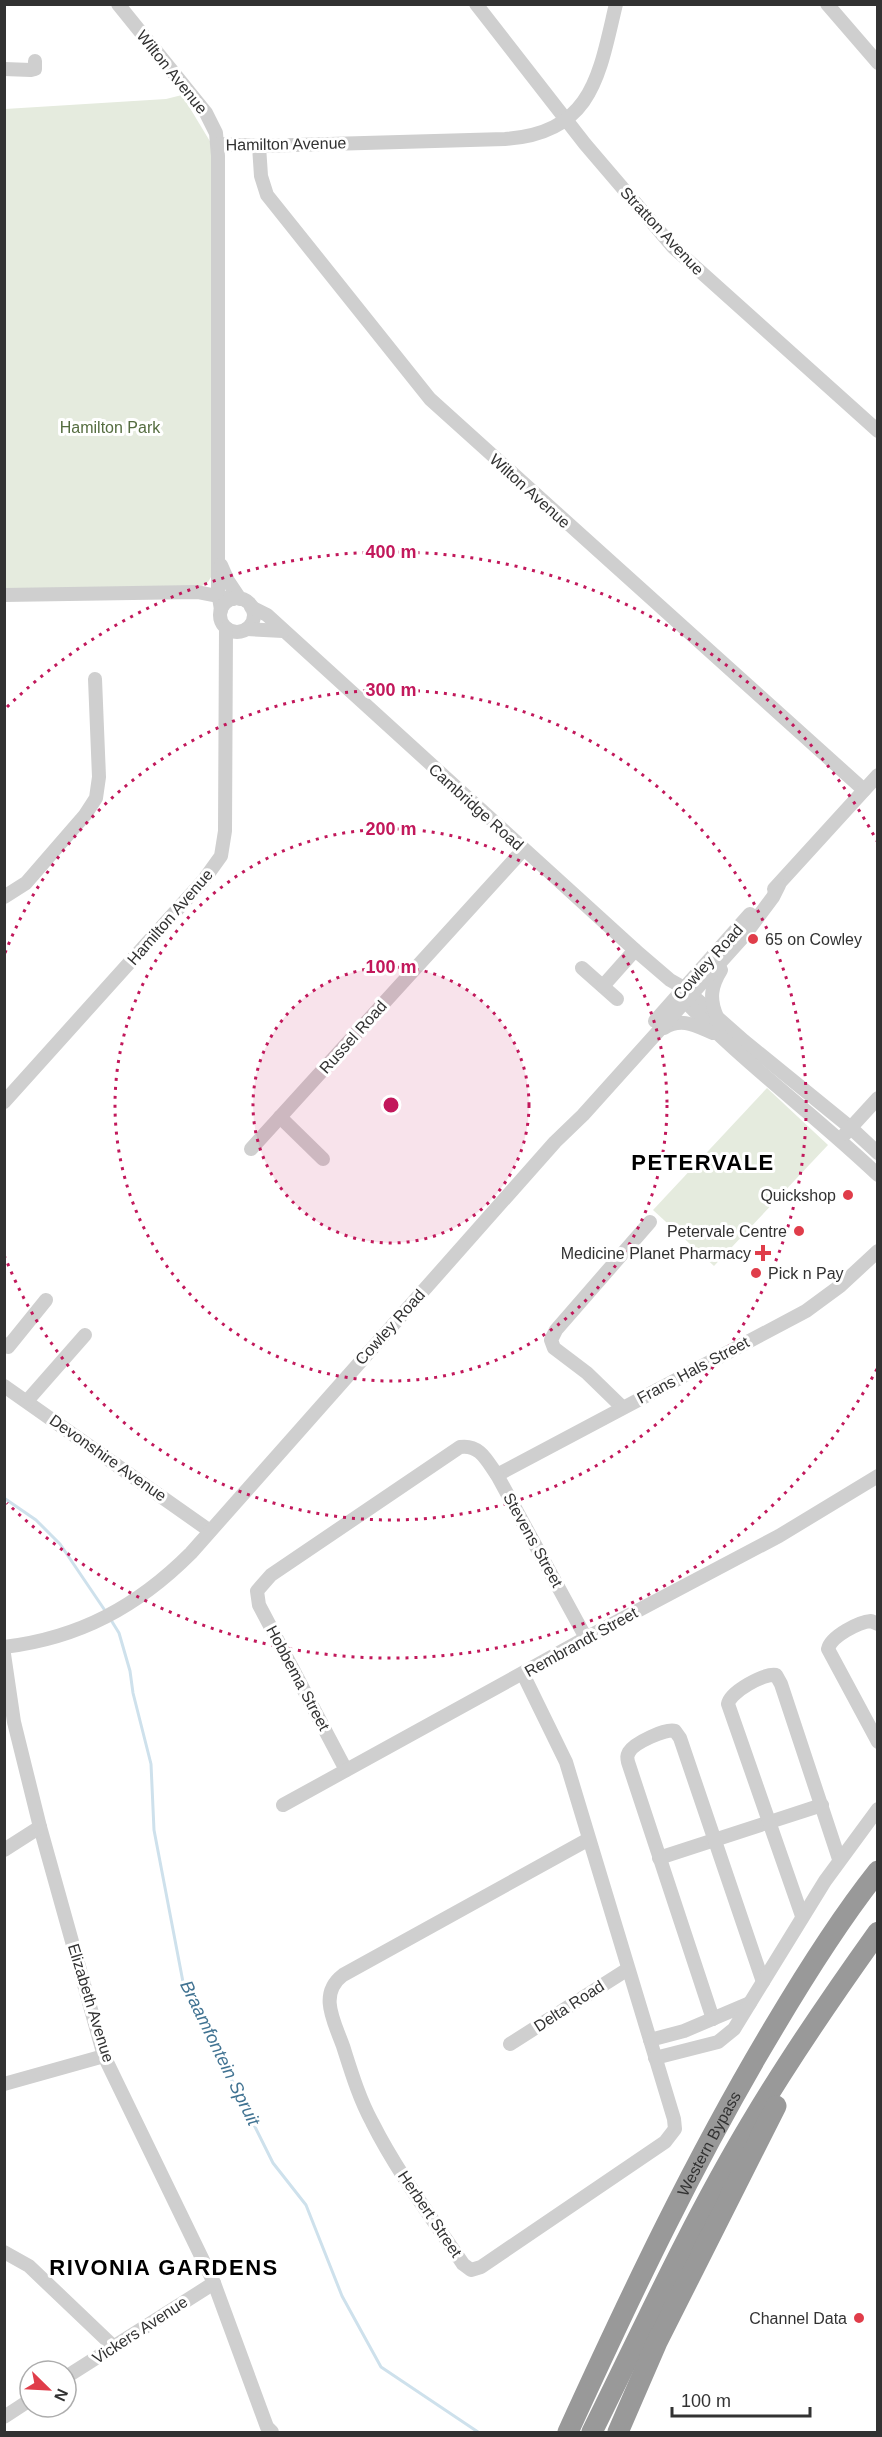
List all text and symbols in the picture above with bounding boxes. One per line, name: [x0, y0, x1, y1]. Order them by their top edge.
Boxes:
street label: Wilton Avenue: [133, 27, 211, 117]
street label: Hamilton Avenue: [226, 134, 347, 154]
street label: Stratton Avenue: [617, 184, 707, 278]
park label: Hamilton Park: [60, 419, 161, 436]
street label: Wilton Avenue: [486, 451, 574, 532]
text: 400 m: [365, 542, 417, 562]
text: 300 m: [365, 680, 417, 700]
street label: Cambridge Road: [425, 760, 527, 854]
text: 200 m: [365, 819, 417, 839]
street label: Hamilton Avenue: [124, 866, 216, 968]
street label: Cowley Road: [670, 921, 746, 1003]
place label: 65 on Cowley: [765, 931, 862, 948]
marker: 65 on Cowley: [746, 932, 760, 946]
text: 100 m: [365, 957, 417, 977]
street label: Russel Road: [316, 997, 390, 1077]
centre of rings: [381, 1095, 401, 1115]
district label: PETERVALE: [631, 1150, 775, 1175]
place label: Quickshop: [760, 1187, 836, 1204]
marker: Quickshop: [841, 1188, 855, 1202]
place label: Petervale Centre: [667, 1223, 787, 1240]
marker: Petervale Centre: [792, 1224, 806, 1238]
place label: Medicine Planet Pharmacy: [561, 1245, 751, 1262]
marker: Medicine Planet Pharmacy: [756, 1246, 770, 1260]
place label: Pick n Pay: [768, 1265, 844, 1282]
marker: Pick n Pay: [749, 1266, 763, 1280]
street label: Cowley Road: [352, 1286, 428, 1368]
street label: Frans Hals Street: [634, 1333, 752, 1407]
street label: Devonshire Avenue: [46, 1411, 170, 1505]
street label: Stevens Street: [500, 1490, 566, 1590]
street label: Rembrandt Street: [522, 1604, 641, 1680]
street label: Hobbema Street: [263, 1623, 333, 1734]
street label: Elizabeth Avenue: [65, 1942, 117, 2065]
water label: Braamfontein Spruit: [176, 1977, 264, 2130]
street label: Delta Road: [531, 1977, 607, 2035]
street label: Western Bypass: [674, 2088, 744, 2199]
street label: Herbert Street: [395, 2168, 465, 2261]
district label: RIVONIA GARDENS: [49, 2255, 279, 2280]
street label: Vickers Avenue: [89, 2293, 191, 2367]
place label: Channel Data: [749, 2310, 847, 2327]
marker: Channel Data: [852, 2311, 866, 2325]
north arrow: [18, 2359, 78, 2419]
scale bar: [672, 2380, 810, 2418]
text: N: [51, 2386, 71, 2404]
text: 100 m: [681, 2391, 731, 2411]

